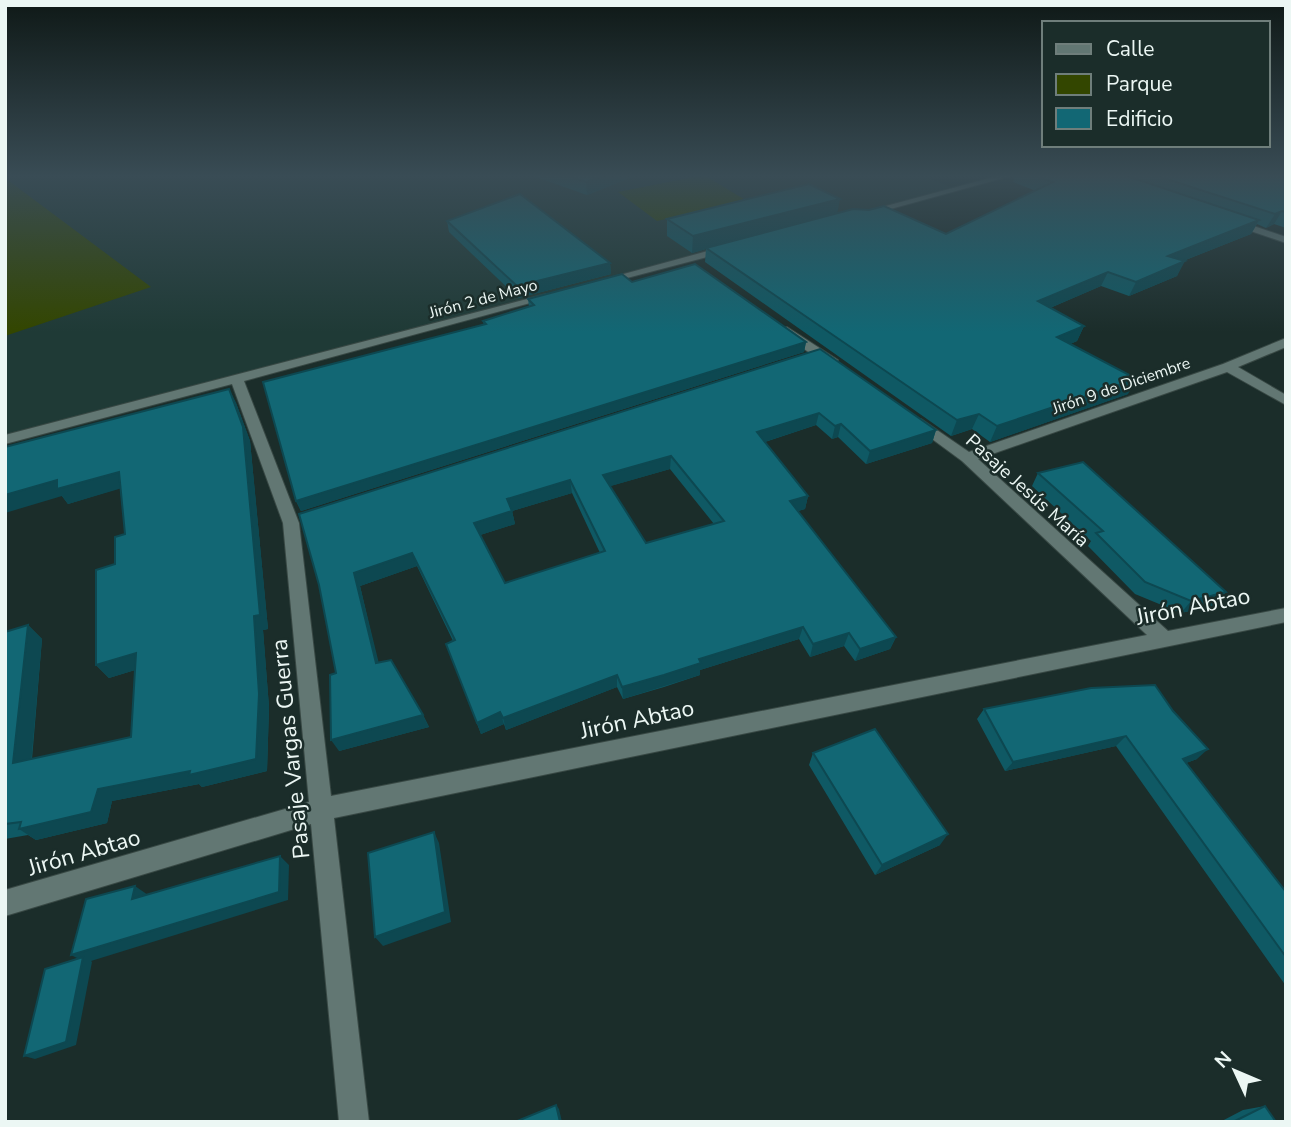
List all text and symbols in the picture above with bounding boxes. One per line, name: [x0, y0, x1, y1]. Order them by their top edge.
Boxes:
legend: [1042, 21, 1270, 147]
text: Calle: [1106, 35, 1154, 63]
text: Parque: [1106, 70, 1173, 98]
text: Edificio: [1106, 105, 1173, 133]
street label: Jirón 2 de Mayo: [426, 274, 540, 324]
street label: Jirón 9 de Diciembre: [1048, 352, 1193, 420]
street label: Pasaje Jesús María: [960, 428, 1095, 553]
street label: Jirón Abtao: [1132, 580, 1253, 633]
street label: Pasaje Vargas Guerra: [264, 638, 317, 860]
street label: Jirón Abtao: [576, 692, 697, 747]
street label: Jirón Abtao: [23, 822, 144, 884]
north arrow: [1200, 1036, 1270, 1106]
text: N: [1209, 1046, 1238, 1074]

